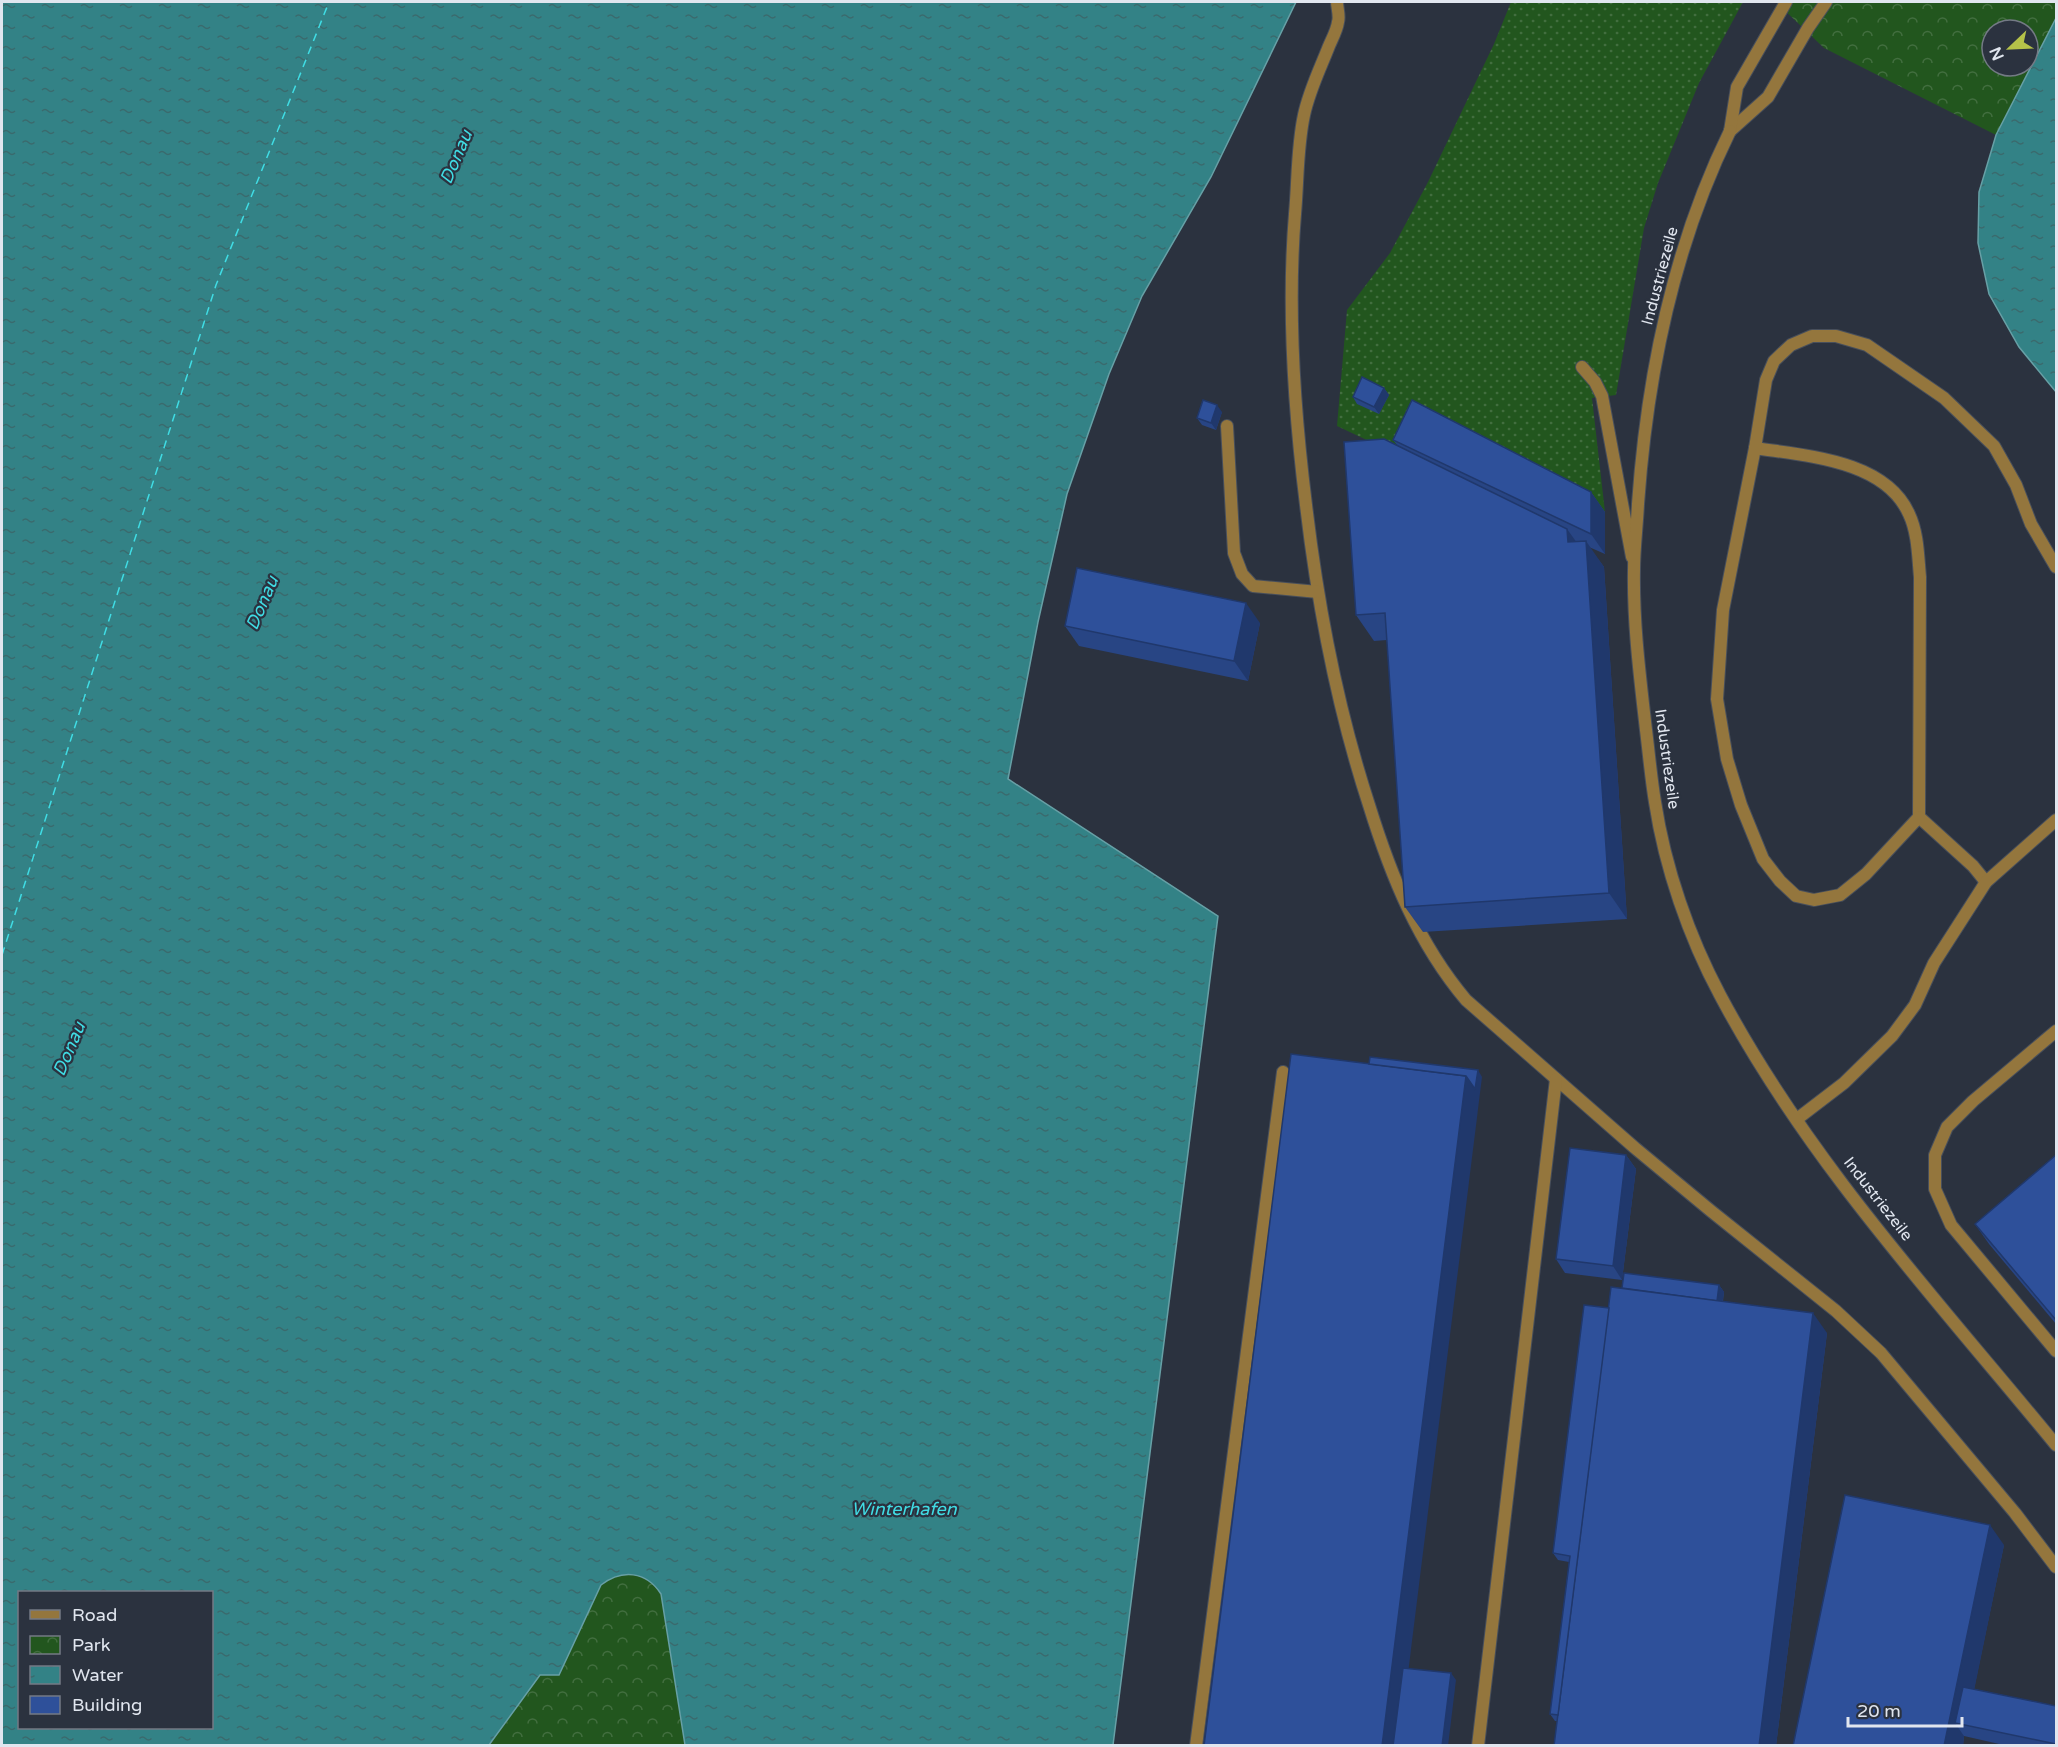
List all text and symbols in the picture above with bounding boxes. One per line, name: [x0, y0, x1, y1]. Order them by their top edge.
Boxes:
north arrow: [1980, 18, 2040, 78]
text: N: [1985, 44, 2009, 63]
water label: Donau: [435, 126, 477, 187]
street label: Industriezeile: [1637, 225, 1683, 327]
water label: Donau: [241, 572, 283, 633]
street label: Industriezeile: [1650, 708, 1684, 810]
water label: Donau: [48, 1018, 90, 1079]
street label: Industriezeile: [1839, 1153, 1917, 1245]
water label: Winterhafen: [851, 1498, 958, 1520]
legend: [18, 1591, 213, 1729]
text: Road: [72, 1604, 117, 1626]
text: Park: [72, 1634, 111, 1656]
text: Water: [72, 1664, 123, 1686]
scale bar: [1848, 1690, 1962, 1728]
text: Building: [72, 1694, 142, 1716]
text: 20 m: [1857, 1700, 1901, 1722]

